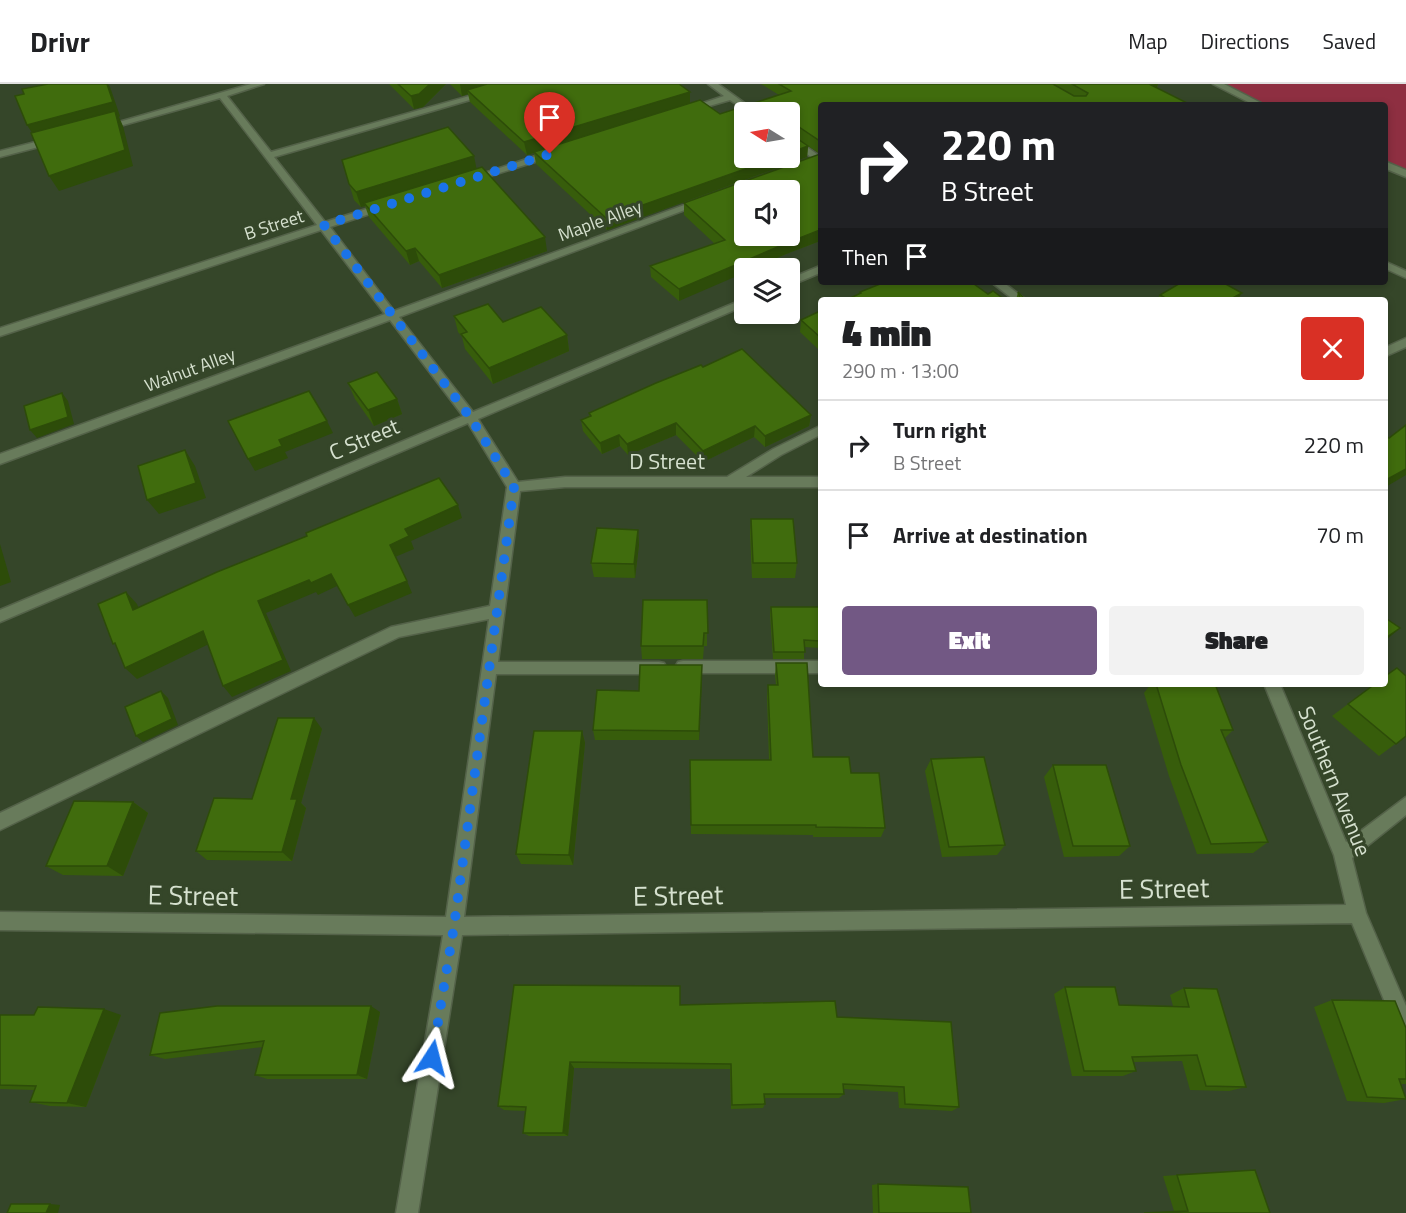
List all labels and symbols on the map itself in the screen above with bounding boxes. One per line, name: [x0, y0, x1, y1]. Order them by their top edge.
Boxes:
pin: [524, 92, 575, 154]
north arrow: [734, 102, 800, 168]
street label: Maple Alley: [554, 193, 646, 248]
street label: B Street: [240, 202, 308, 247]
street label: Walnut Alley: [141, 340, 239, 398]
street label: C Street: [324, 409, 405, 469]
street label: D Street: [629, 444, 705, 478]
street label: Southern Avenue: [1289, 701, 1381, 861]
street label: E Street: [1118, 866, 1210, 909]
street label: E Street: [147, 873, 239, 916]
street label: E Street: [632, 873, 724, 916]
position arrow: [400, 1026, 464, 1090]

